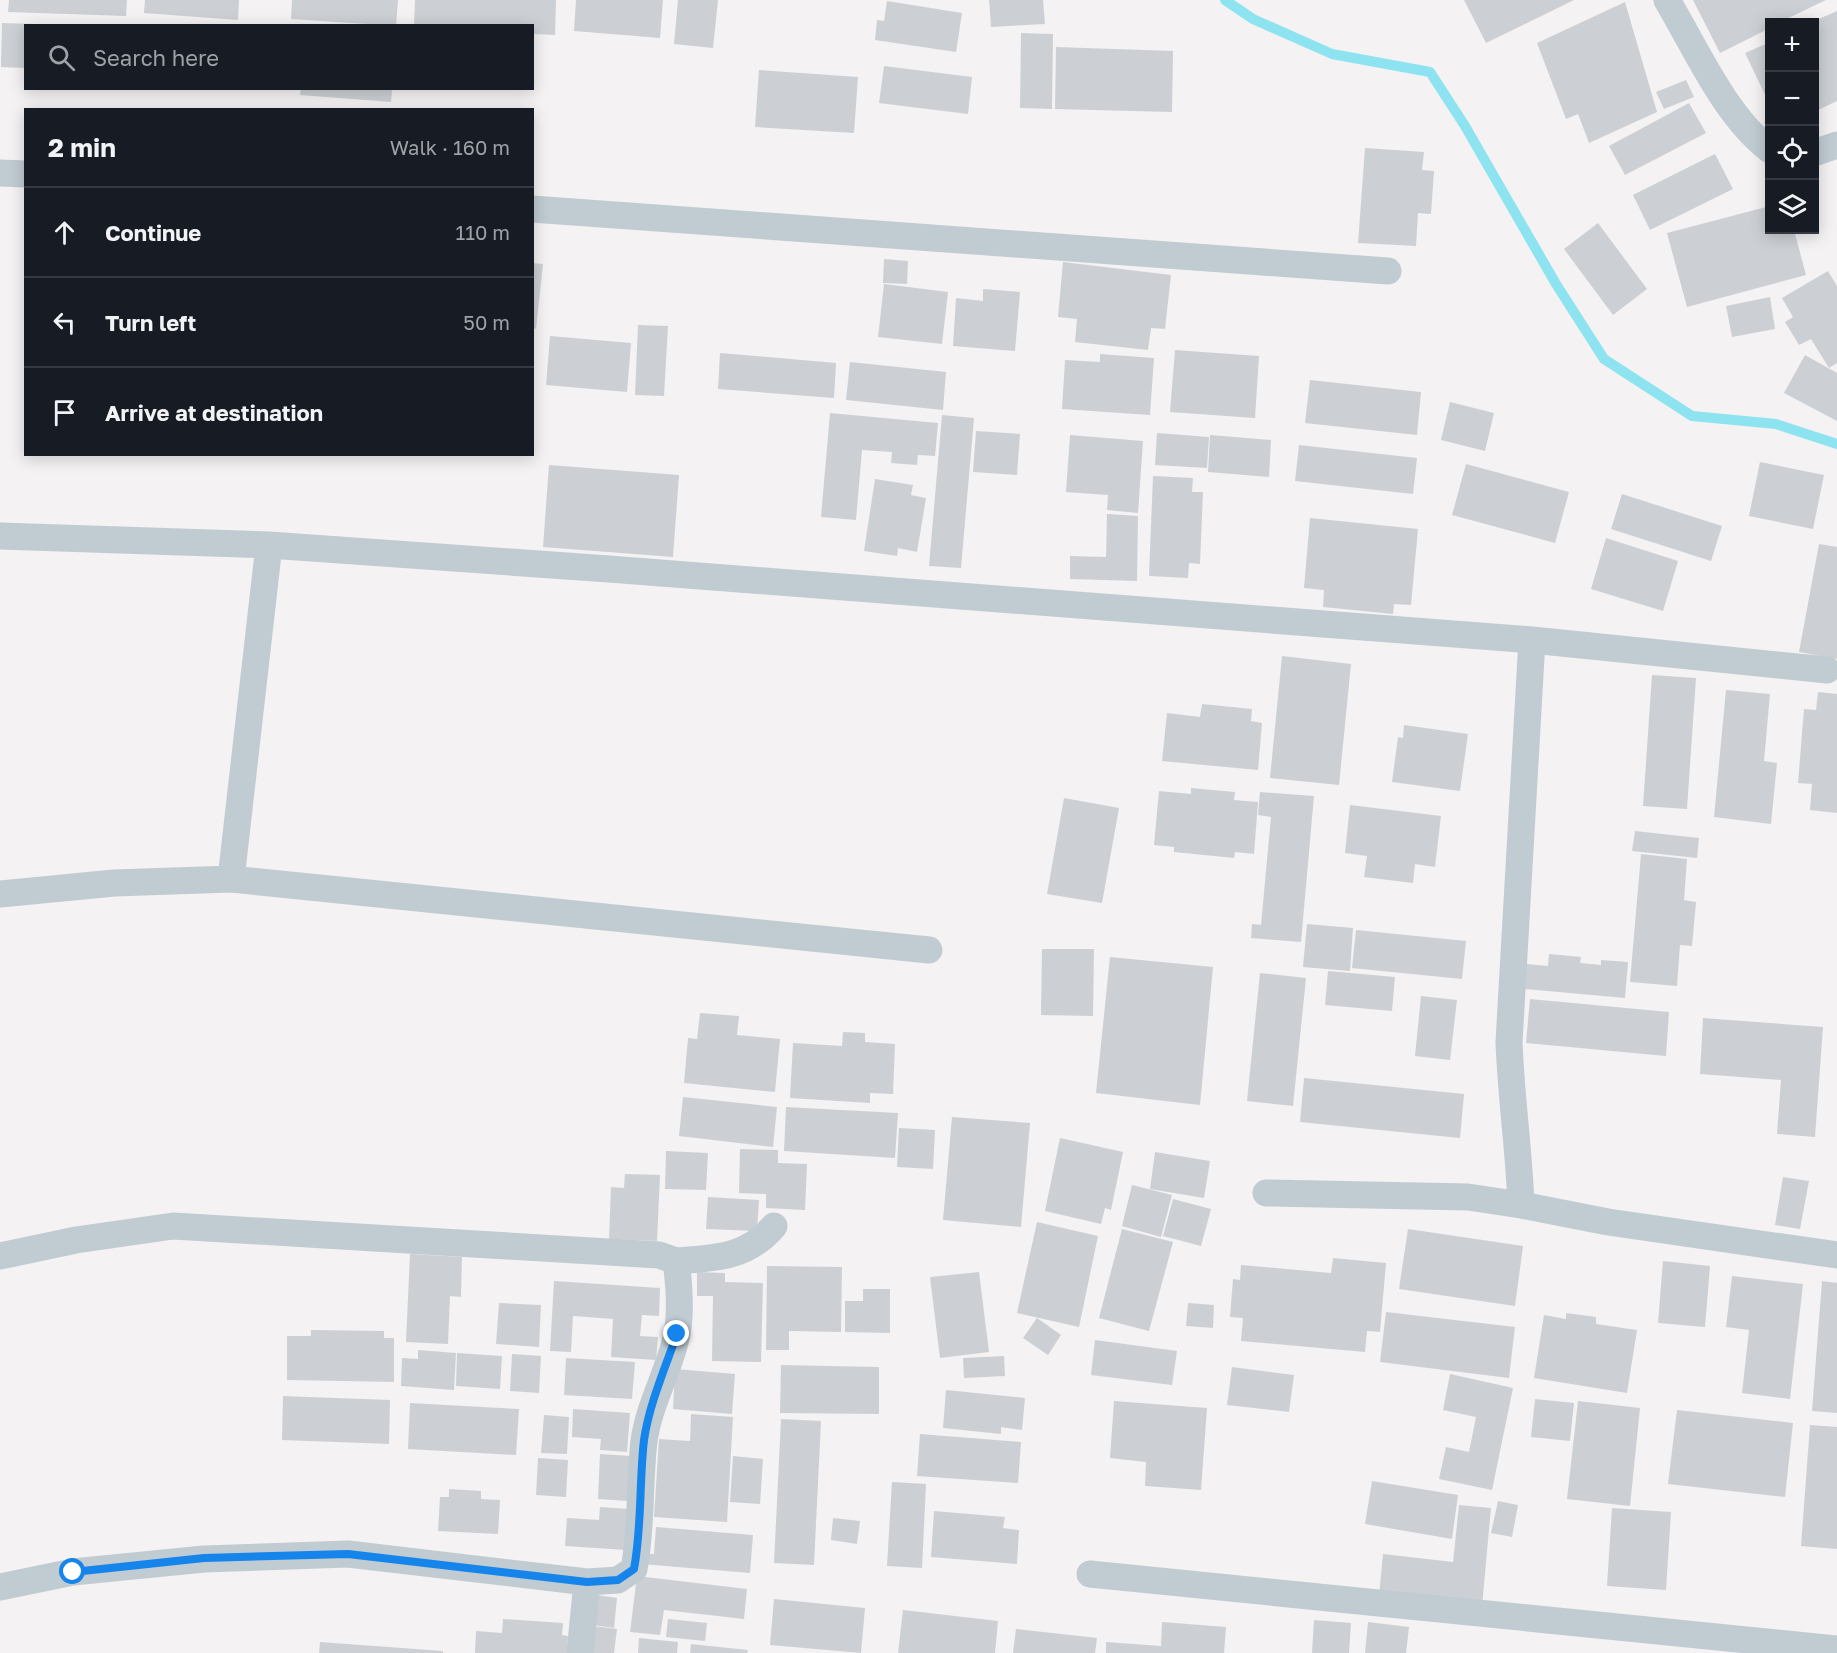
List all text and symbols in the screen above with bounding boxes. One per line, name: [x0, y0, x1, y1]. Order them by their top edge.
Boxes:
map controls: [1765, 18, 1819, 234]
button: +: [1765, 18, 1819, 72]
search box: [24, 24, 534, 90]
icon: search: [45, 41, 78, 74]
text: Search here: [93, 44, 219, 71]
button: −: [1765, 72, 1819, 126]
button: locate: [1765, 126, 1819, 180]
text: 2 min: [48, 132, 116, 163]
text: Walk · 160 m: [390, 135, 510, 159]
button: layers: [1765, 180, 1819, 234]
icon: ahead: [48, 216, 81, 249]
text: Continue: [105, 219, 201, 246]
text: 110 m: [456, 220, 510, 244]
icon: left: [48, 306, 81, 339]
text: Turn left: [105, 309, 196, 336]
text: 50 m: [463, 310, 510, 334]
icon: arrive: [48, 396, 81, 429]
text: Arrive at destination: [105, 399, 323, 426]
route end: [663, 1320, 689, 1346]
route start: [59, 1558, 85, 1584]

